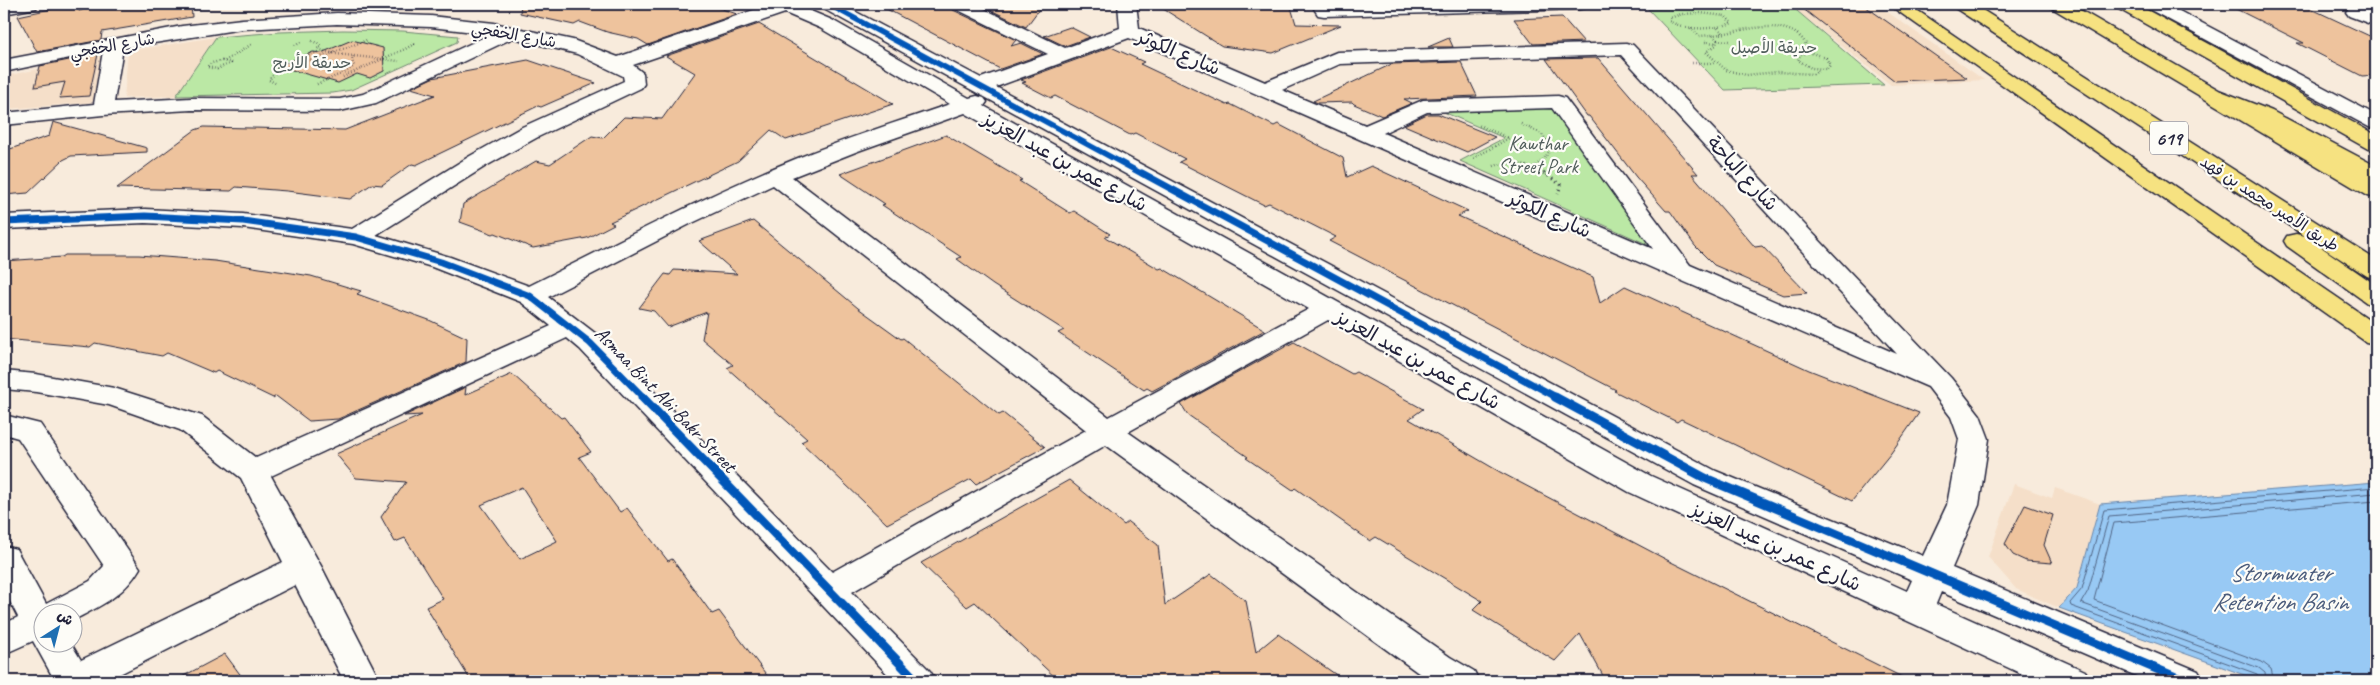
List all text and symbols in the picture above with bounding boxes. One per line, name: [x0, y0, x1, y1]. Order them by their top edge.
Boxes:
street label: شارع الخفجي: [469, 18, 558, 56]
street label: شارع الكوثر: [1131, 23, 1224, 82]
street label: شارع الخفجي: [68, 29, 157, 67]
park label: حديقة الأصيل: [1731, 37, 1817, 58]
park label: حديقة الأريج: [273, 52, 351, 73]
street label: شارع عمر بن عبد العزيز: [976, 105, 1152, 218]
road number: 619: [2150, 122, 2188, 154]
park label: Kawthar Street Park: [1498, 131, 1579, 179]
street label: شارع الباحة: [1701, 131, 1784, 217]
street label: طريق الأمير محمد بن فهد: [2196, 151, 2343, 256]
street label: شارع الكوثر: [1502, 184, 1595, 245]
street label: شارع عمر بن عبد العزيز: [1329, 303, 1505, 416]
street label: Asmaa Bint Abi Bakr Street: [589, 321, 743, 479]
street label: شارع عمر بن عبد العزيز: [1684, 495, 1865, 598]
water label: Stormwater Retention Basin: [2212, 557, 2350, 618]
north arrow: [32, 602, 82, 652]
text: ش: [54, 606, 77, 629]

